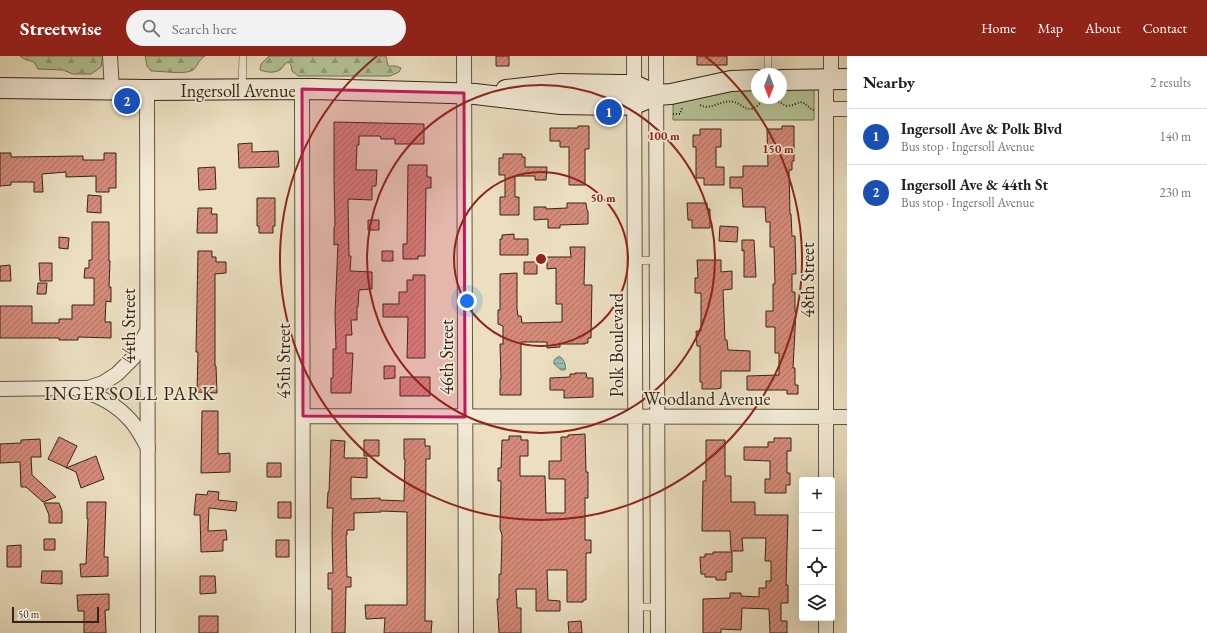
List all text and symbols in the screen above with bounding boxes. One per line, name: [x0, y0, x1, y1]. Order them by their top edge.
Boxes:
search box: [126, 10, 406, 46]
text: Streetwise: [20, 16, 102, 41]
icon: search: [140, 17, 162, 39]
text: Search here: [172, 19, 237, 38]
text: Home: [981, 19, 1016, 37]
text: Map: [1038, 19, 1063, 37]
text: About: [1085, 19, 1121, 37]
text: Contact: [1143, 19, 1187, 37]
north arrow: [751, 68, 787, 104]
text: Nearby: [863, 71, 915, 93]
text: 2 results: [1150, 74, 1191, 91]
street label: Ingersoll Avenue: [181, 79, 295, 102]
pin: 2: [114, 86, 140, 116]
pin: 1: [596, 97, 622, 127]
text: Ingersoll Ave & Polk Blvd: [901, 119, 1062, 138]
text: 100 m: [648, 128, 680, 144]
text: 1: [873, 128, 879, 145]
text: 140 m: [1160, 128, 1191, 145]
text: Bus stop · Ingersoll Avenue: [901, 138, 1034, 155]
text: 150 m: [762, 141, 794, 157]
text: Ingersoll Ave & 44th St: [901, 175, 1048, 194]
text: 2: [873, 184, 879, 201]
text: 230 m: [1160, 184, 1191, 201]
text: 50 m: [590, 190, 616, 206]
text: Bus stop · Ingersoll Avenue: [901, 194, 1034, 211]
street label: 48th Street: [796, 242, 819, 318]
centre of rings: [534, 252, 548, 266]
street label: 44th Street: [117, 288, 140, 364]
your location: [457, 291, 477, 311]
street label: Polk Boulevard: [605, 292, 628, 397]
street label: 46th Street: [435, 319, 458, 395]
street label: 45th Street: [272, 323, 295, 399]
district label: INGERSOLL PARK: [44, 381, 216, 406]
street label: Woodland Avenue: [644, 387, 771, 410]
map controls: [799, 477, 835, 621]
button: +: [799, 477, 835, 513]
button: −: [799, 513, 835, 549]
button: locate: [799, 549, 835, 585]
button: layers: [799, 585, 835, 621]
scale bar: [12, 605, 99, 624]
text: 50 m: [18, 607, 39, 621]

